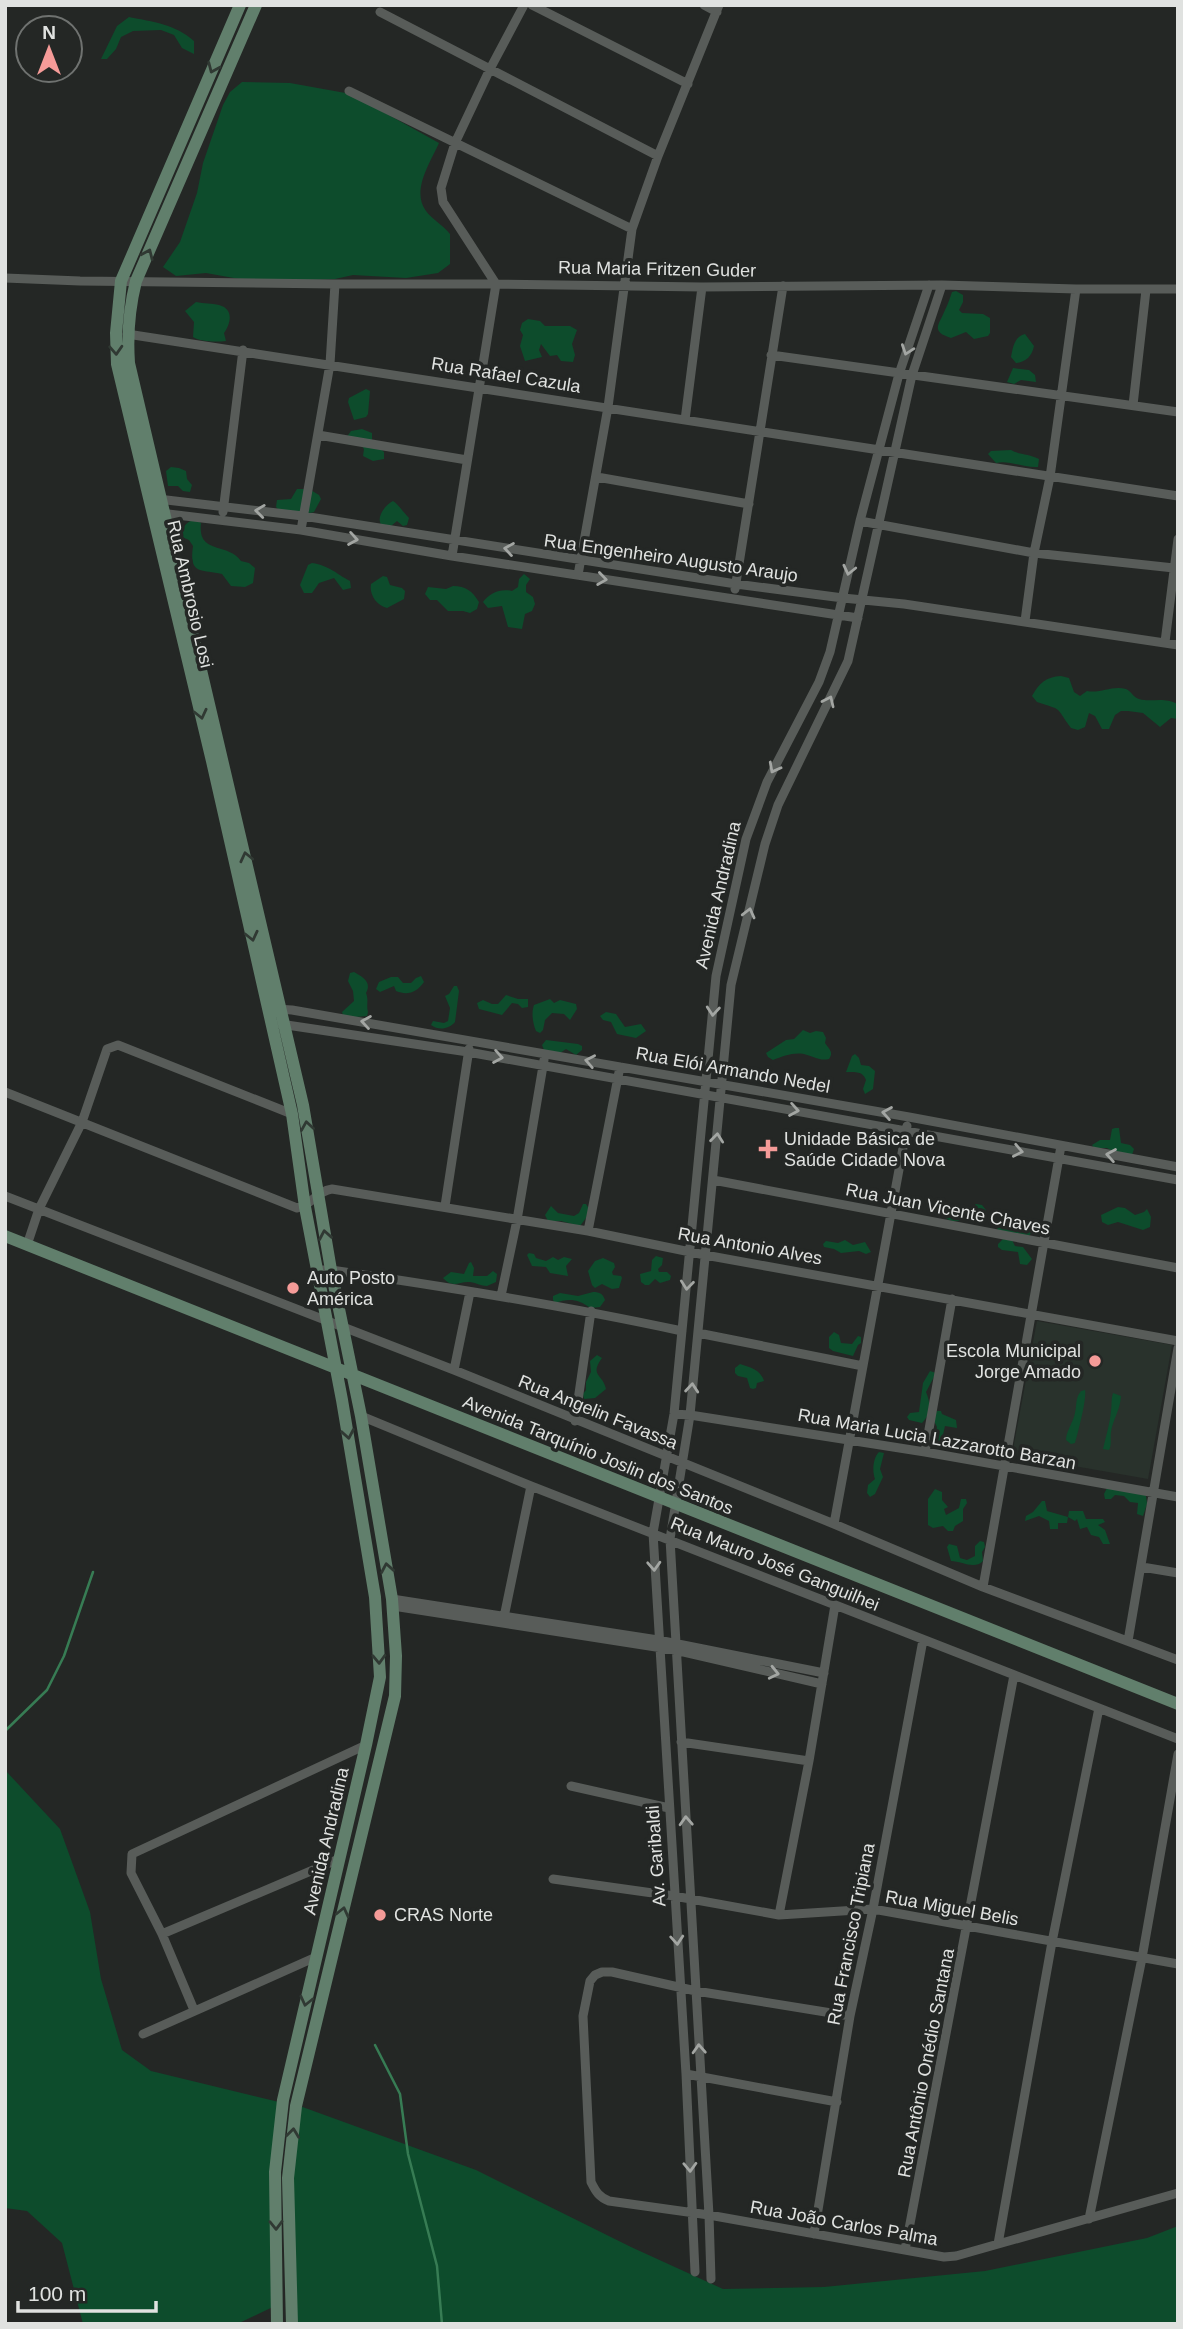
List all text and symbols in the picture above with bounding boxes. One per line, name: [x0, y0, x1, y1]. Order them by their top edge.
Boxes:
north arrow: [14, 14, 84, 84]
text: N: [42, 22, 56, 43]
one-way arrow: [207, 61, 221, 73]
one-way arrow: [140, 249, 154, 262]
street label: Rua Maria Fritzen Guder: [558, 257, 756, 281]
one-way arrow: [901, 343, 915, 356]
one-way arrow: [109, 344, 124, 355]
street label: Rua Rafael Cazula: [430, 353, 583, 397]
one-way arrow: [254, 503, 265, 518]
street label: Rua Ambrosio Losi: [163, 518, 217, 670]
street label: Rua Engenheiro Augusto Araujo: [543, 530, 799, 586]
one-way arrow: [347, 531, 359, 546]
one-way arrow: [503, 542, 515, 557]
one-way arrow: [843, 564, 858, 576]
one-way arrow: [596, 571, 608, 586]
one-way arrow: [820, 696, 834, 708]
one-way arrow: [192, 708, 207, 720]
one-way arrow: [769, 761, 783, 773]
street label: Avenida Andradina: [691, 818, 745, 971]
one-way arrow: [240, 851, 254, 863]
one-way arrow: [741, 907, 755, 919]
one-way arrow: [244, 930, 259, 942]
one-way arrow: [706, 1006, 721, 1017]
one-way arrow: [360, 1015, 372, 1030]
street label: Rua Elói Armando Nedel: [634, 1043, 832, 1097]
one-way arrow: [492, 1049, 504, 1064]
one-way arrow: [585, 1054, 596, 1069]
one-way arrow: [788, 1102, 800, 1117]
one-way arrow: [881, 1106, 893, 1121]
one-way arrow: [300, 1120, 315, 1132]
place label: Unidade Básica de Saúde Cidade Nova: [784, 1129, 946, 1170]
one-way arrow: [709, 1132, 724, 1143]
marker: Unidade Básica de Saúde Cidade Nova: [758, 1139, 778, 1159]
one-way arrow: [1012, 1143, 1024, 1158]
one-way arrow: [1105, 1148, 1117, 1163]
street label: Rua Juan Vicente Chaves: [844, 1179, 1052, 1239]
street label: Rua Antonio Alves: [676, 1223, 824, 1269]
one-way arrow: [318, 1229, 333, 1241]
place label: Auto Posto América: [307, 1268, 395, 1309]
marker: Auto Posto América: [285, 1280, 301, 1296]
one-way arrow: [680, 1280, 695, 1291]
place label: Escola Municipal Jorge Amado: [946, 1341, 1081, 1382]
marker: Escola Municipal Jorge Amado: [1087, 1353, 1103, 1369]
street label: Rua Angelin Favassa: [515, 1371, 682, 1454]
one-way arrow: [685, 1383, 700, 1394]
street label: Avenida Tarquínio Joslin dos Santos: [460, 1391, 736, 1519]
street label: Rua Maria Lucia Lazzarotto Barzan: [796, 1405, 1078, 1473]
one-way arrow: [340, 1428, 355, 1440]
street label: Rua Mauro José Ganguilhei: [668, 1513, 882, 1615]
one-way arrow: [647, 1560, 662, 1571]
one-way arrow: [380, 1563, 395, 1574]
one-way arrow: [372, 1654, 387, 1665]
one-way arrow: [767, 1665, 779, 1679]
street label: Avenida Andradina: [299, 1764, 353, 1917]
street label: Av. Garibaldi: [642, 1805, 670, 1907]
one-way arrow: [678, 1816, 693, 1827]
street label: Rua Francisco Tripiana: [824, 1840, 879, 2027]
street label: Rua Miguel Belis: [884, 1886, 1020, 1930]
place label: CRAS Norte: [394, 1905, 493, 1925]
one-way arrow: [335, 1906, 350, 1918]
marker: CRAS Norte: [372, 1907, 388, 1923]
one-way arrow: [669, 1934, 684, 1945]
street label: Rua Antônio Onédio Santana: [894, 1946, 958, 2179]
one-way arrow: [300, 1995, 314, 2007]
one-way arrow: [692, 2043, 707, 2054]
one-way arrow: [285, 2128, 300, 2139]
one-way arrow: [682, 2161, 697, 2172]
street label: Rua João Carlos Palma: [749, 2197, 940, 2250]
one-way arrow: [268, 2221, 284, 2231]
scale bar: [18, 2270, 156, 2314]
text: 100 m: [28, 2282, 86, 2305]

